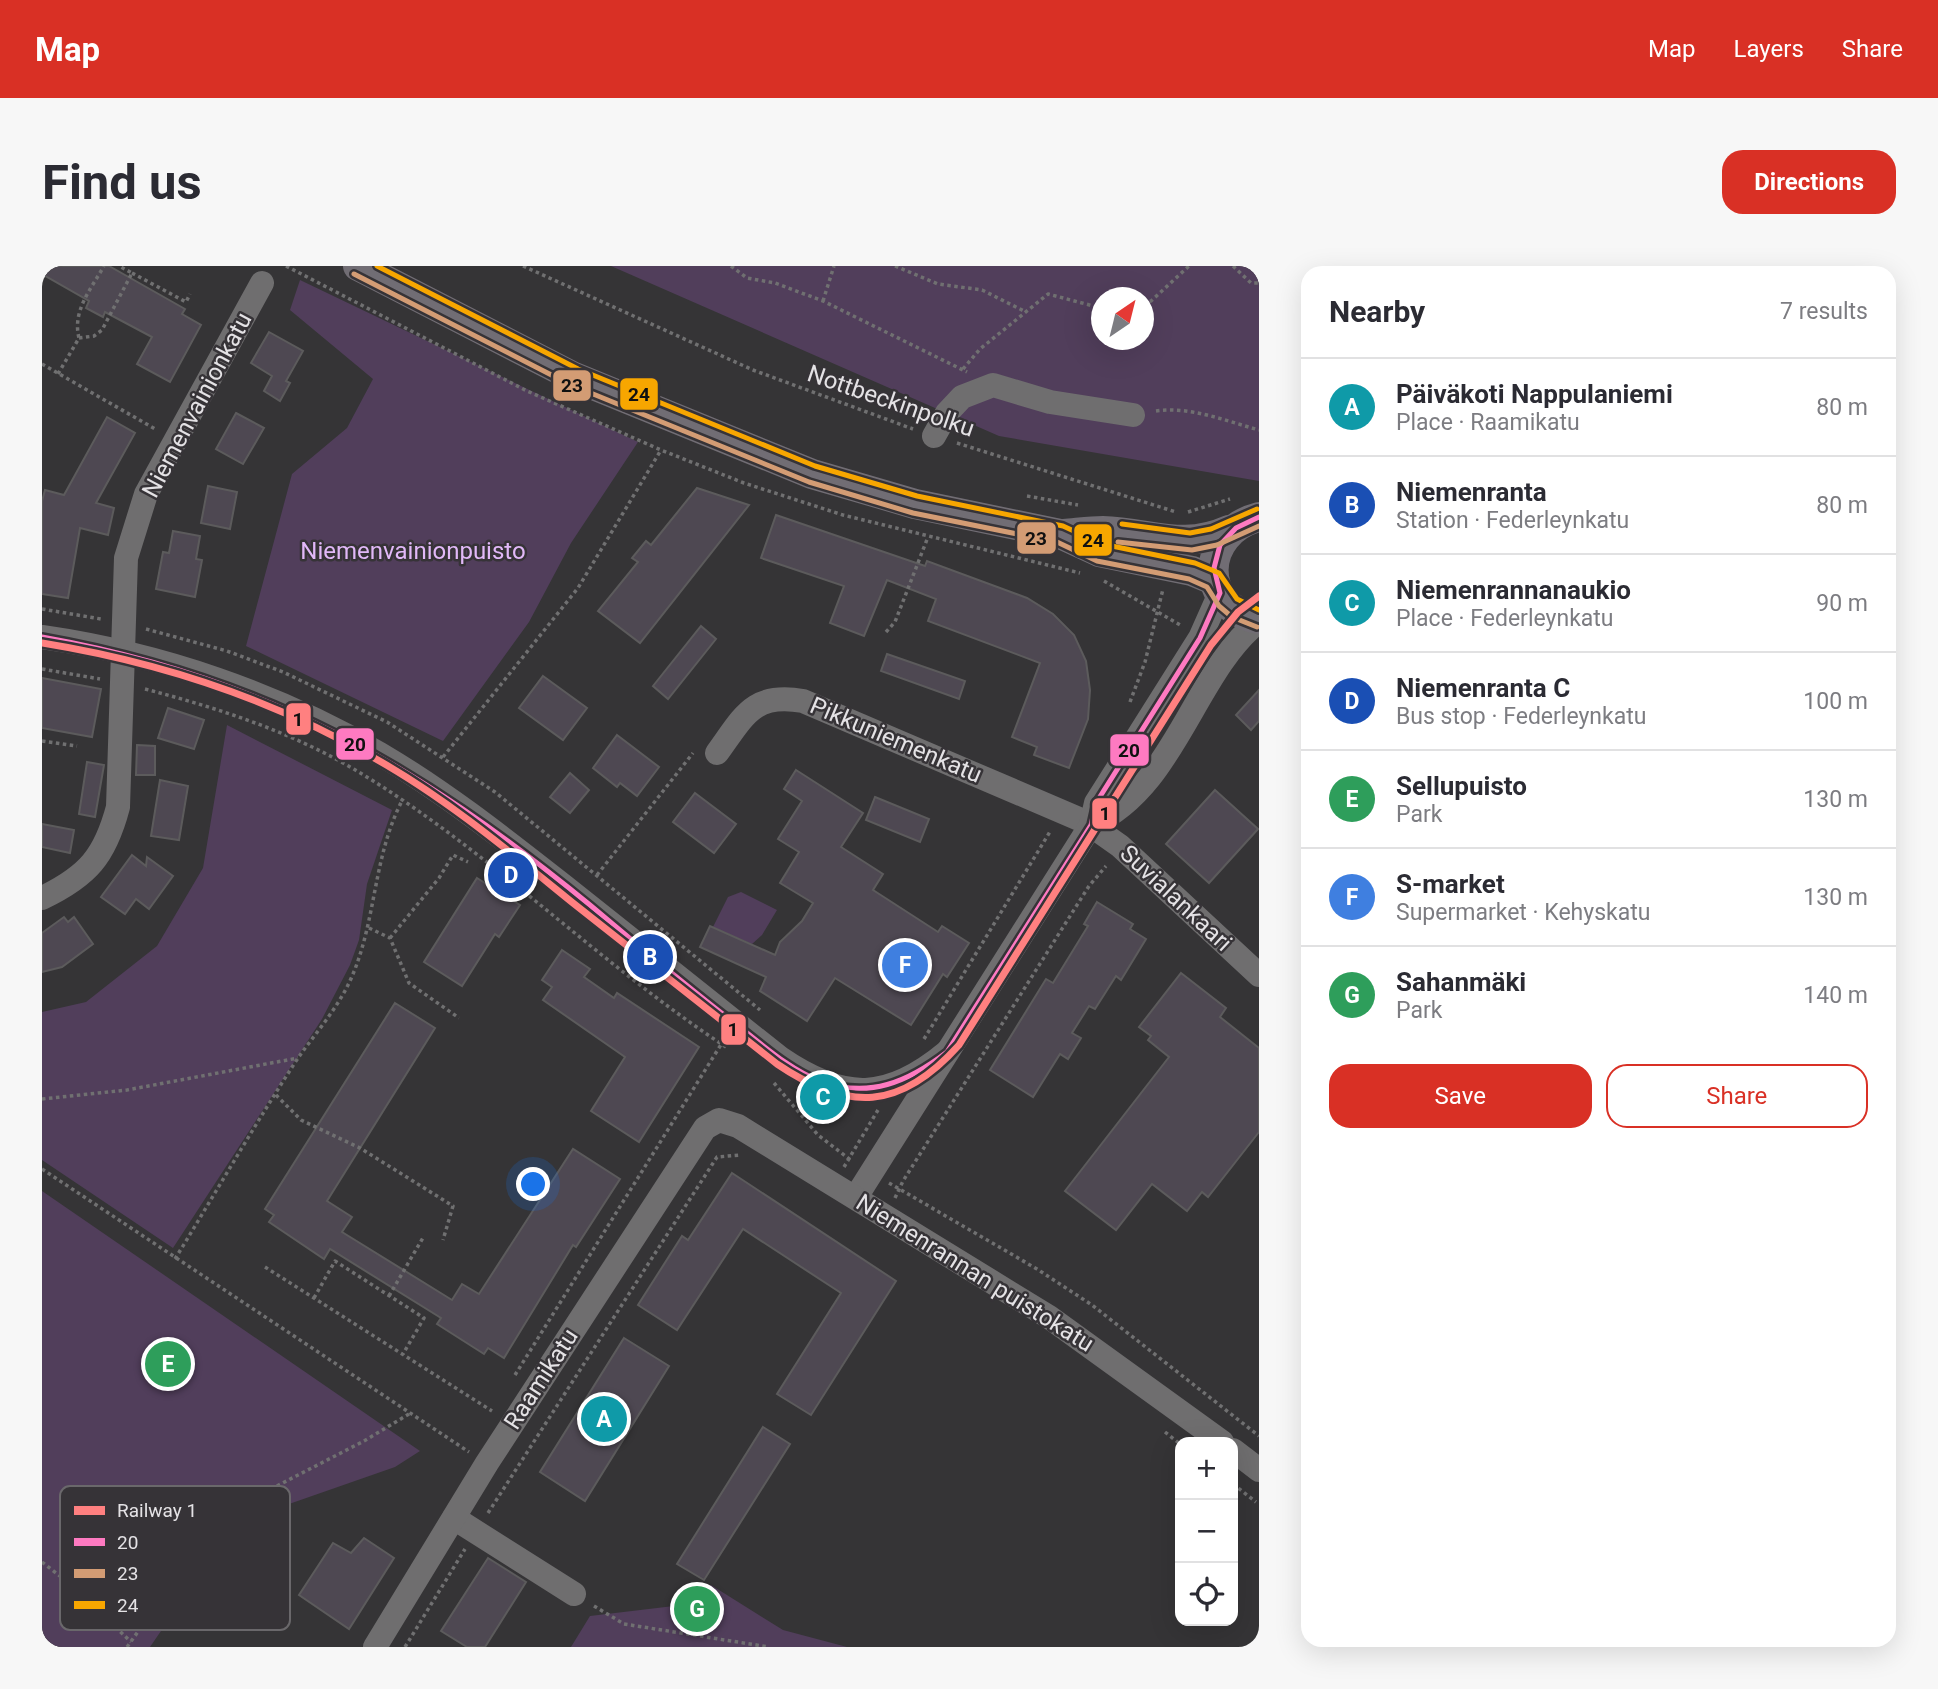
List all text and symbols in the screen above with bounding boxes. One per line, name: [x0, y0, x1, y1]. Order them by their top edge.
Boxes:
text: Map: [35, 30, 100, 69]
text: Map: [1648, 35, 1696, 63]
text: Layers: [1734, 35, 1804, 63]
text: Share: [1842, 35, 1903, 63]
button: Directions: [1722, 150, 1896, 214]
text: Find us: [42, 154, 202, 211]
north arrow: [1091, 287, 1154, 350]
text: Nearby: [1329, 294, 1425, 329]
text: 7 results: [1780, 298, 1868, 325]
street label: Niemenvainionkatu: [136, 308, 258, 502]
street label: Nottbeckinpolku: [804, 359, 978, 443]
line badge: 23: [552, 369, 592, 402]
text: 23: [561, 374, 583, 397]
line badge: 24: [619, 377, 659, 411]
text: Päiväkoti Nappulaniemi: [1396, 379, 1673, 409]
text: 24: [628, 383, 650, 406]
text: A: [1344, 394, 1360, 421]
text: 80 m: [1816, 394, 1868, 421]
text: Place · Raamikatu: [1396, 409, 1580, 436]
text: Niemenranta: [1396, 477, 1547, 507]
text: B: [1345, 492, 1359, 519]
text: 80 m: [1816, 492, 1868, 519]
text: Station · Federleynkatu: [1396, 507, 1629, 534]
line badge: 23: [1016, 521, 1057, 555]
line badge: 24: [1073, 523, 1113, 557]
text: 23: [1025, 527, 1047, 550]
text: 24: [1082, 529, 1104, 552]
park label: Niemenvainionpuisto: [300, 537, 526, 565]
text: Niemenrannanaukio: [1396, 575, 1631, 605]
text: C: [1344, 590, 1360, 617]
text: 90 m: [1816, 590, 1868, 617]
text: Place · Federleynkatu: [1396, 605, 1614, 632]
text: Niemenranta C: [1396, 673, 1570, 703]
text: D: [1345, 688, 1359, 715]
text: 100 m: [1803, 688, 1868, 715]
street label: Pikkuniemenkatu: [806, 691, 986, 789]
line badge: 1: [285, 702, 312, 736]
text: Bus stop · Federleynkatu: [1396, 703, 1646, 730]
text: 1: [293, 708, 303, 731]
line badge: 20: [335, 727, 375, 761]
text: 20: [344, 733, 366, 756]
line badge: 20: [1109, 733, 1150, 767]
text: 20: [1118, 739, 1140, 762]
text: Sellupuisto: [1396, 771, 1527, 801]
text: E: [1346, 786, 1358, 813]
text: 130 m: [1803, 786, 1868, 813]
line badge: 1: [1091, 797, 1118, 830]
text: Park: [1396, 801, 1442, 828]
text: 1: [1100, 802, 1110, 825]
street label: Suvialankaari: [1114, 839, 1238, 957]
pin: D: [488, 849, 534, 901]
text: S-market: [1396, 869, 1505, 899]
text: F: [1346, 884, 1358, 911]
text: 130 m: [1803, 884, 1868, 911]
text: Supermarket · Kehyskatu: [1396, 899, 1650, 926]
pin: B: [627, 931, 673, 983]
pin: F: [882, 939, 928, 991]
text: Sahanmäki: [1396, 967, 1526, 997]
text: G: [1344, 982, 1360, 1009]
text: 140 m: [1803, 982, 1868, 1009]
text: Park: [1396, 997, 1442, 1024]
line badge: 1: [720, 1013, 747, 1046]
text: 1: [728, 1018, 738, 1041]
button: Save: [1329, 1064, 1592, 1128]
button: Share: [1606, 1064, 1868, 1128]
pin: C: [800, 1071, 846, 1123]
your location: [516, 1167, 550, 1201]
street label: Niemenrannan puistokatu: [851, 1188, 1099, 1358]
street label: Raamikatu: [498, 1324, 584, 1434]
pin: E: [145, 1338, 191, 1390]
pin: A: [581, 1393, 627, 1445]
map controls: [1175, 1437, 1238, 1626]
button: +: [1175, 1437, 1238, 1500]
legend: [60, 1486, 290, 1630]
text: Railway 1: [117, 1499, 197, 1522]
button: −: [1175, 1500, 1238, 1563]
text: 20: [117, 1531, 138, 1554]
text: 23: [117, 1562, 138, 1585]
button: locate: [1175, 1563, 1238, 1626]
pin: G: [674, 1583, 720, 1635]
text: 24: [117, 1594, 139, 1617]

